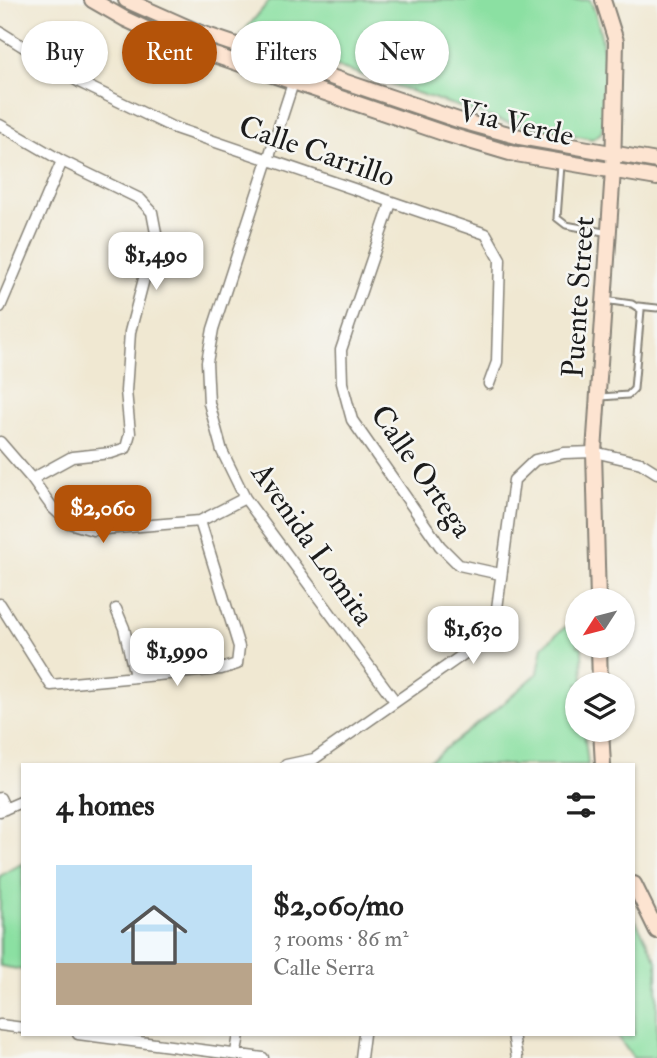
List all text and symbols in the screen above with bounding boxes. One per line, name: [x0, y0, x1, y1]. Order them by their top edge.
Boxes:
chip: Buy: [21, 21, 108, 84]
chip: Rent: [122, 21, 217, 84]
chip: Filters: [231, 21, 341, 84]
chip: New: [355, 21, 449, 84]
street label: Via Verde: [455, 92, 577, 155]
street label: Calle Carrillo: [234, 108, 400, 195]
street label: Puente Street: [554, 215, 603, 379]
pin: $1,490: [99, 232, 213, 292]
text: $1,490: [124, 240, 188, 269]
street label: Calle Ortega: [362, 398, 481, 545]
street label: Avenida Lomita: [242, 455, 383, 633]
pin: $2,060: [46, 486, 160, 545]
text: $2,060: [70, 493, 136, 522]
north arrow: [565, 588, 635, 658]
map controls: [565, 588, 635, 742]
pin: $1,630: [416, 606, 530, 666]
text: $1,630: [444, 614, 502, 643]
pin: $1,990: [120, 628, 234, 688]
text: $1,990: [146, 636, 208, 665]
button: layers: [565, 672, 635, 742]
icon: filters: [562, 786, 600, 824]
text: 4 homes: [56, 787, 155, 824]
text: $2,060/mo: [273, 887, 404, 924]
icon: home: [112, 893, 196, 977]
text: 3 rooms · 86 m²: [273, 924, 409, 953]
text: Calle Serra: [273, 953, 374, 982]

